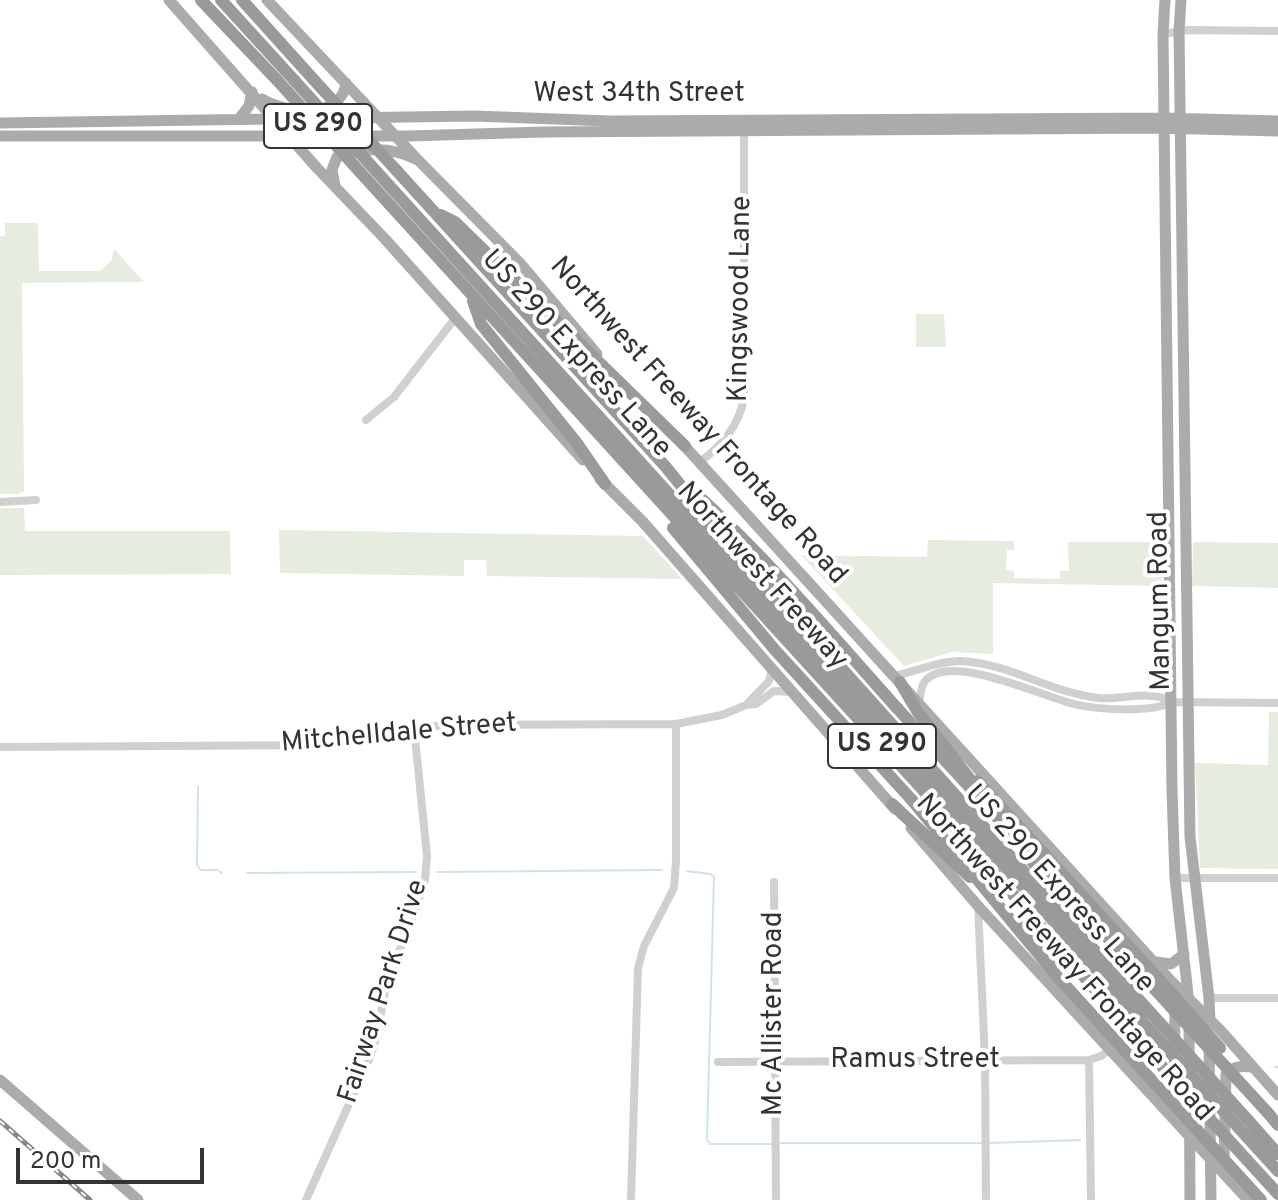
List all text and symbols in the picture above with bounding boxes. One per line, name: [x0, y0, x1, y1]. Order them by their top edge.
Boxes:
street label: West 34th Street: [533, 78, 745, 112]
road number: US 290: [264, 104, 372, 148]
street label: Kingswood Lane: [723, 195, 761, 403]
street label: US 290 Express Lane: [473, 244, 677, 466]
street label: Northwest Freeway Frontage Road: [541, 251, 853, 593]
street label: Northwest Freeway: [668, 477, 854, 677]
street label: Mangum Road: [1144, 511, 1180, 691]
street label: Mitchelldale Street: [280, 708, 518, 762]
road number: US 290: [828, 724, 936, 768]
street label: US 290 Express Lane: [956, 779, 1160, 1001]
street label: Northwest Freeway Frontage Road: [907, 788, 1219, 1130]
street label: Fairway Park Drive: [333, 876, 437, 1108]
street label: Mc Allister Road: [758, 912, 792, 1116]
street label: Ramus Street: [830, 1044, 1000, 1078]
scale bar: [20, 1132, 208, 1182]
text: 200 m: [30, 1147, 101, 1177]

